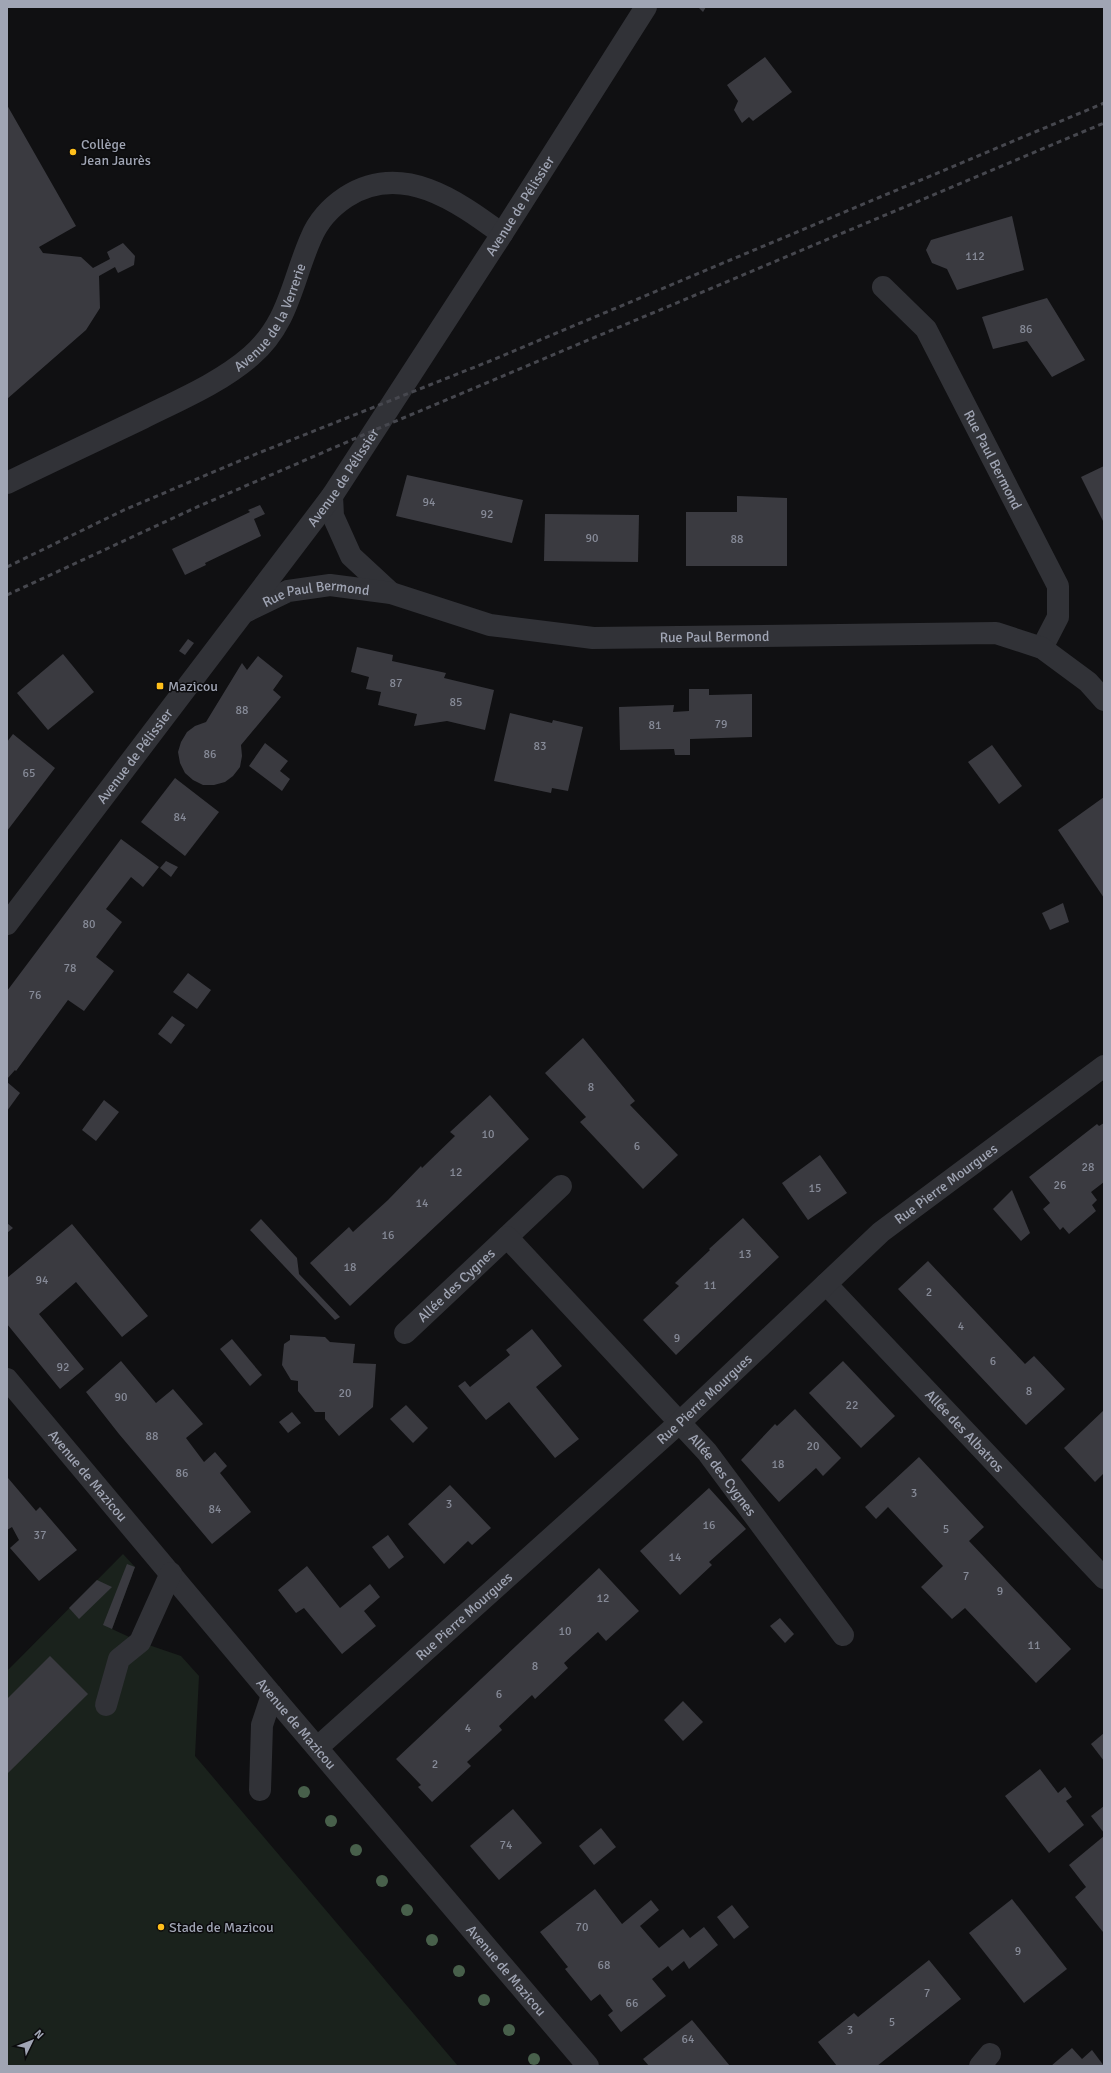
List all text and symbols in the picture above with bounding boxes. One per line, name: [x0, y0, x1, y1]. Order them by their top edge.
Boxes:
place label: Collège Jean Jaurès: [81, 136, 151, 169]
marker: Collège Jean Jaurès: [68, 147, 78, 157]
street label: Avenue de Pélissier: [482, 152, 558, 259]
house number: 112: [965, 249, 985, 264]
street label: Avenue de la Verrerie: [230, 261, 309, 375]
house number: 86: [1020, 322, 1032, 337]
street label: Rue Paul Bermond: [961, 407, 1026, 512]
street label: Avenue de Pélissier: [303, 424, 383, 530]
house number: 94: [423, 495, 436, 510]
house number: 92: [481, 507, 493, 522]
house number: 90: [586, 531, 598, 546]
house number: 88: [731, 532, 743, 547]
street label: Rue Paul Bermond: [260, 576, 371, 611]
street label: Rue Paul Bermond: [660, 627, 769, 646]
house number: 87: [390, 676, 402, 691]
place label: Mazicou: [168, 678, 218, 695]
marker: Mazicou: [155, 681, 165, 691]
house number: 85: [450, 695, 462, 710]
house number: 88: [236, 703, 248, 718]
street label: Avenue de Pélissier: [93, 704, 177, 807]
house number: 79: [715, 717, 727, 732]
house number: 81: [649, 718, 661, 733]
house number: 83: [534, 739, 546, 754]
house number: 86: [204, 747, 216, 762]
house number: 65: [23, 766, 35, 781]
house number: 84: [174, 810, 187, 825]
house number: 80: [83, 917, 95, 932]
house number: 78: [64, 961, 76, 976]
house number: 76: [29, 988, 41, 1003]
house number: 8: [588, 1080, 594, 1095]
house number: 10: [482, 1127, 494, 1142]
house number: 6: [634, 1139, 640, 1154]
street label: Rue Pierre Mourgues: [891, 1140, 1001, 1228]
house number: 28: [1082, 1160, 1094, 1175]
house number: 12: [450, 1165, 462, 1180]
house number: 26: [1054, 1178, 1066, 1193]
house number: 15: [809, 1181, 821, 1196]
house number: 14: [416, 1196, 429, 1211]
house number: 16: [382, 1228, 394, 1243]
street label: Allée des Cygnes: [414, 1244, 498, 1326]
house number: 13: [739, 1247, 751, 1262]
house number: 18: [344, 1260, 356, 1275]
house number: 94: [36, 1273, 49, 1288]
house number: 11: [704, 1278, 716, 1293]
house number: 2: [926, 1285, 932, 1300]
house number: 4: [958, 1319, 965, 1334]
house number: 9: [674, 1331, 680, 1346]
street label: Rue Pierre Mourgues: [653, 1350, 755, 1447]
house number: 6: [990, 1354, 996, 1369]
house number: 92: [57, 1360, 69, 1375]
house number: 8: [1026, 1384, 1032, 1399]
house number: 20: [339, 1386, 351, 1401]
street label: Allée des Albatros: [922, 1386, 1008, 1476]
house number: 90: [115, 1390, 127, 1405]
house number: 22: [846, 1398, 858, 1413]
street label: Avenue de Mazicou: [45, 1426, 131, 1525]
house number: 88: [146, 1429, 158, 1444]
street label: Allée des Cygnes: [685, 1429, 760, 1519]
house number: 20: [807, 1439, 819, 1454]
house number: 18: [772, 1457, 784, 1472]
house number: 86: [176, 1466, 188, 1481]
house number: 3: [911, 1486, 917, 1501]
house number: 3: [446, 1497, 452, 1512]
house number: 84: [209, 1502, 222, 1517]
house number: 16: [703, 1518, 715, 1533]
house number: 5: [943, 1522, 949, 1537]
house number: 37: [34, 1528, 46, 1543]
house number: 14: [669, 1550, 682, 1565]
street label: Rue Pierre Mourgues: [412, 1568, 516, 1664]
house number: 7: [963, 1569, 969, 1584]
house number: 9: [997, 1584, 1003, 1599]
house number: 12: [597, 1591, 609, 1606]
house number: 10: [559, 1624, 571, 1639]
house number: 11: [1028, 1638, 1040, 1653]
house number: 8: [532, 1659, 538, 1674]
street label: Avenue de Mazicou: [253, 1675, 340, 1773]
house number: 6: [496, 1687, 502, 1702]
house number: 4: [465, 1721, 472, 1736]
house number: 2: [432, 1757, 438, 1772]
house number: 74: [500, 1838, 513, 1853]
place label: Stade de Mazicou: [169, 1919, 274, 1936]
house number: 70: [576, 1920, 588, 1935]
street label: Avenue de Mazicou: [463, 1921, 550, 2019]
marker: Stade de Mazicou: [156, 1922, 166, 1932]
house number: 9: [1015, 1944, 1021, 1959]
house number: 68: [598, 1958, 610, 1973]
house number: 7: [924, 1986, 930, 2001]
house number: 66: [626, 1996, 638, 2011]
house number: 5: [889, 2015, 895, 2030]
north arrow: [12, 2021, 52, 2061]
house number: 3: [847, 2023, 853, 2038]
text: N: [32, 2027, 46, 2042]
house number: 64: [682, 2032, 695, 2047]

